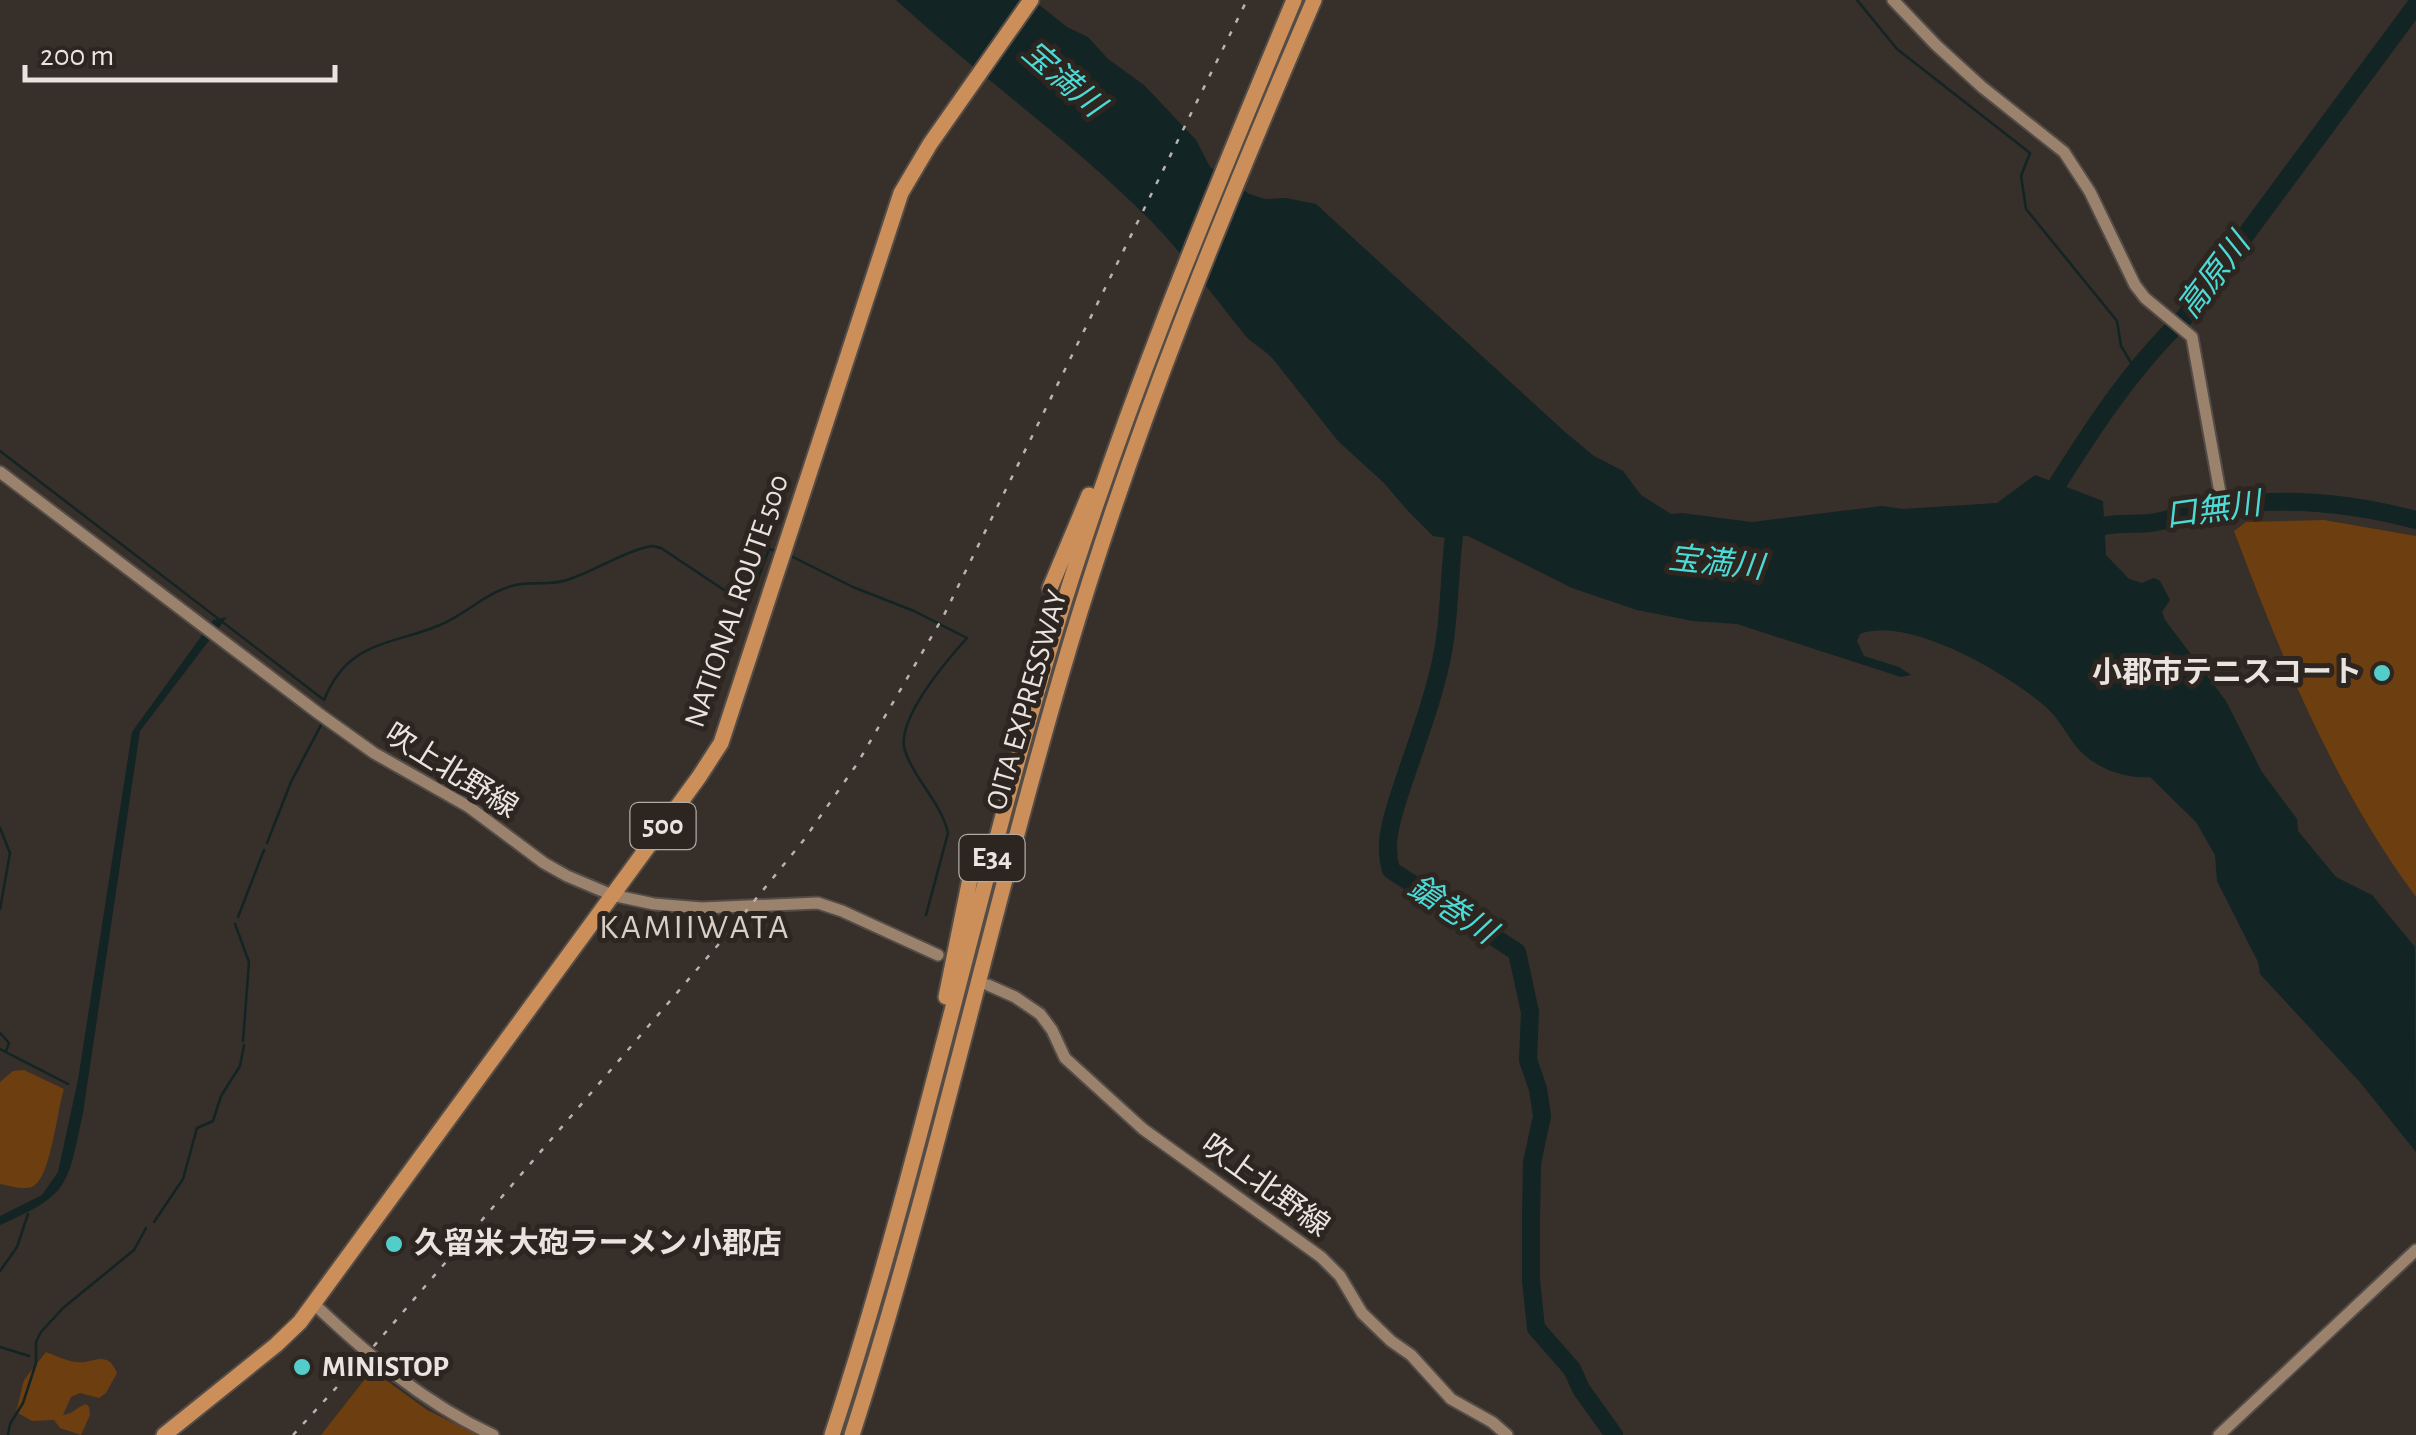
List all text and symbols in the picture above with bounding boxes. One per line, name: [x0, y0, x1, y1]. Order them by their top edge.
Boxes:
scale bar: [25, 20, 335, 82]
water label: 宝満川: [1016, 35, 1113, 125]
text: 200 m: [40, 41, 114, 71]
water label: 高原川: [2172, 225, 2257, 324]
street label: NATIONAL ROUTE 500: [680, 471, 794, 731]
water label: 口無川: [2163, 486, 2266, 533]
water label: 宝満川: [1667, 541, 1768, 584]
street label: OITA EXPRESSWAY: [981, 587, 1073, 813]
place label: 小郡市テニスコート: [2092, 656, 2362, 688]
marker: 小郡市テニスコート: [2371, 662, 2393, 684]
street label: 吹上北野線: [379, 717, 524, 823]
road number: 500: [630, 803, 696, 849]
road number: E34: [960, 835, 1024, 881]
water label: 鎗巻川: [1403, 870, 1504, 951]
district label: KAMIIWATA: [599, 910, 791, 945]
street label: 吹上北野線: [1196, 1128, 1336, 1242]
place label: 久留米 大砲ラーメン 小郡店: [414, 1227, 782, 1259]
marker: 久留米 大砲ラーメン 小郡店: [383, 1233, 405, 1255]
place label: MINISTOP: [322, 1352, 449, 1382]
marker: MINISTOP: [291, 1356, 313, 1378]

